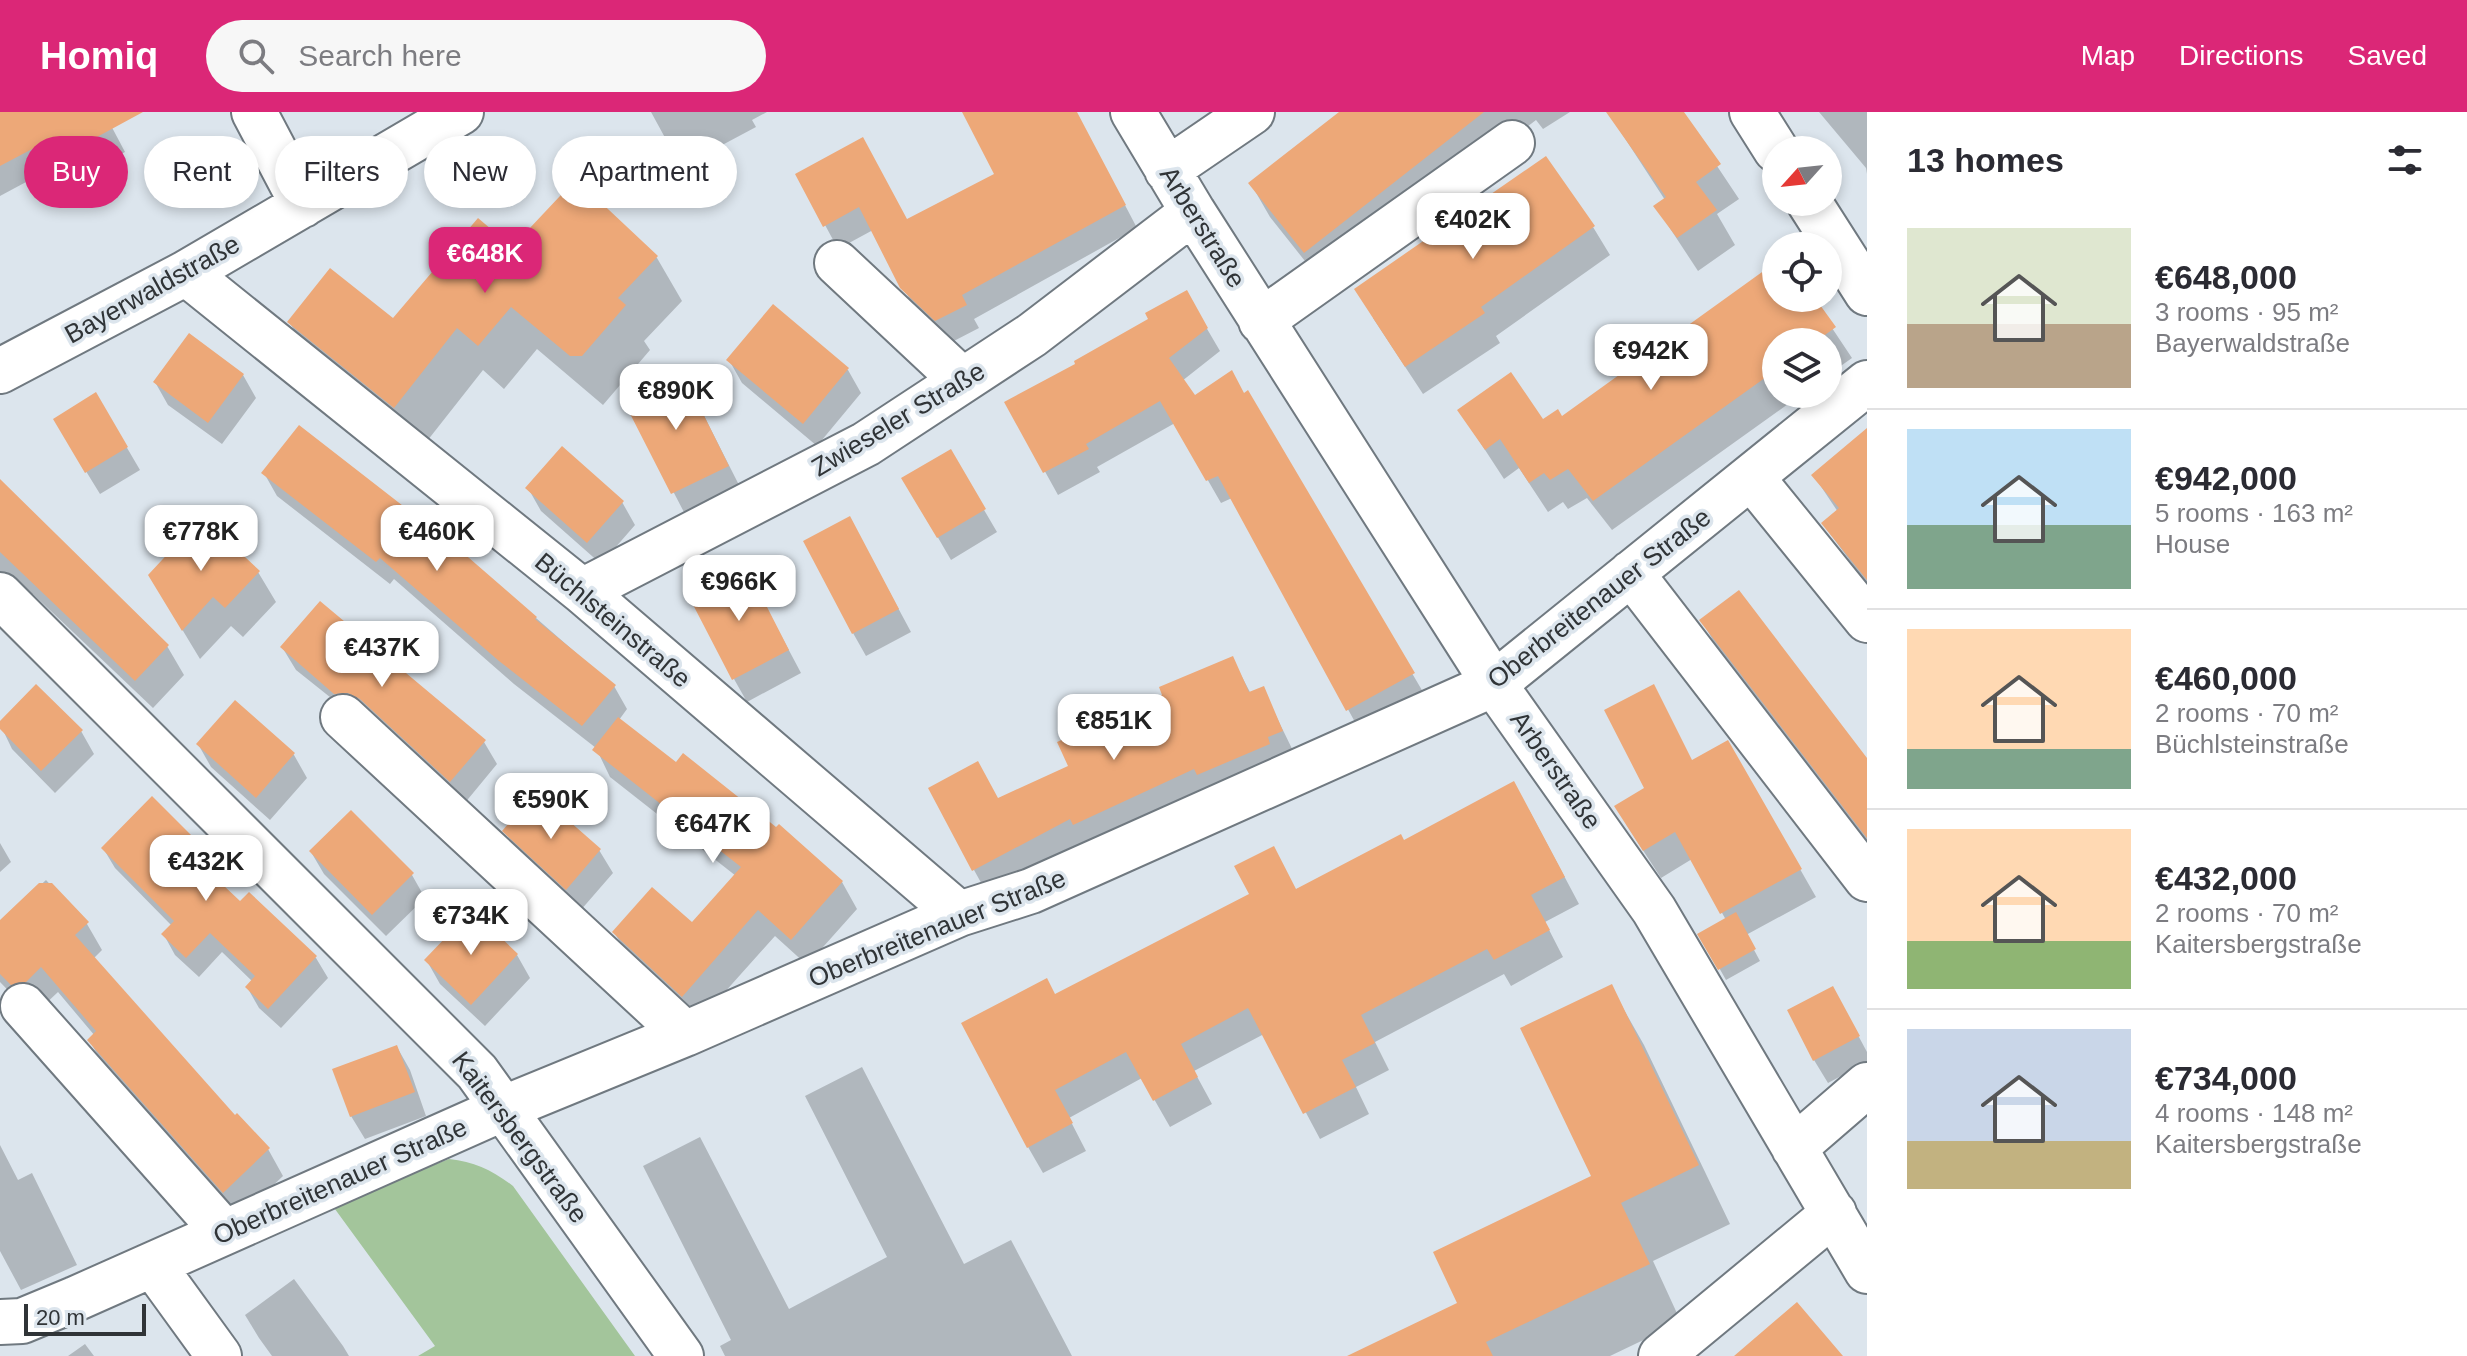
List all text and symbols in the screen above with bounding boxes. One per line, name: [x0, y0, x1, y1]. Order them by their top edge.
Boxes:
search box: [206, 20, 766, 92]
icon: search: [234, 34, 278, 78]
text: Homiq: [40, 35, 158, 77]
text: Search here: [298, 39, 462, 72]
text: Map: [2081, 40, 2135, 71]
text: Directions: [2179, 40, 2304, 71]
text: Saved: [2348, 40, 2427, 71]
chip: Buy: [24, 136, 128, 208]
chip: Rent: [144, 136, 259, 208]
chip: Filters: [275, 136, 408, 208]
chip: New: [424, 136, 536, 208]
chip: Apartment: [552, 136, 737, 208]
north arrow: [1762, 136, 1842, 216]
map controls: [1762, 136, 1842, 408]
icon: filters: [2383, 138, 2427, 182]
text: 13 homes: [1907, 141, 2064, 179]
street label: Arberstraße: [1154, 161, 1252, 293]
pin: €402K: [1417, 193, 1529, 261]
text: €402K: [1435, 204, 1511, 234]
pin: €648K: [429, 227, 541, 295]
street label: Bayerwaldstraße: [59, 229, 245, 349]
button: locate: [1762, 232, 1842, 312]
text: €648K: [447, 238, 523, 268]
text: €648,000: [2155, 258, 2297, 296]
icon: home: [1971, 260, 2067, 356]
text: 3 rooms · 95 m²: [2155, 297, 2339, 327]
pin: €942K: [1595, 324, 1707, 392]
button: layers: [1762, 328, 1842, 408]
text: Bayerwaldstraße: [2155, 328, 2350, 358]
text: €942K: [1613, 335, 1689, 365]
street label: Zwieseler Straße: [806, 356, 990, 482]
pin: €890K: [620, 364, 732, 432]
text: €890K: [638, 375, 714, 405]
text: €942,000: [2155, 459, 2297, 497]
icon: home: [1971, 461, 2067, 557]
text: 5 rooms · 163 m²: [2155, 498, 2353, 528]
street label: Oberbreitenauer Straße: [1482, 502, 1716, 694]
pin: €778K: [145, 505, 257, 573]
pin: €460K: [381, 505, 493, 573]
text: €778K: [163, 516, 239, 546]
text: €460K: [399, 516, 475, 546]
text: House: [2155, 529, 2230, 559]
street label: Büchlsteinstraße: [529, 546, 697, 694]
pin: €966K: [683, 555, 795, 623]
text: €966K: [701, 566, 777, 596]
pin: €437K: [326, 621, 438, 689]
text: €437K: [344, 632, 420, 662]
text: €460,000: [2155, 659, 2297, 697]
icon: home: [1971, 661, 2067, 757]
pin: €851K: [1058, 694, 1170, 762]
text: 2 rooms · 70 m²: [2155, 698, 2339, 728]
text: €851K: [1076, 705, 1152, 735]
street label: Arberstraße: [1504, 705, 1608, 835]
text: Büchlsteinstraße: [2155, 729, 2349, 759]
pin: €590K: [495, 773, 607, 841]
text: €590K: [513, 784, 589, 814]
pin: €647K: [657, 797, 769, 865]
text: €647K: [675, 808, 751, 838]
pin: €432K: [150, 835, 262, 903]
text: €432K: [168, 846, 244, 876]
text: €432,000: [2155, 859, 2297, 897]
icon: home: [1971, 861, 2067, 957]
street label: Oberbreitenauer Straße: [804, 863, 1070, 993]
pin: €734K: [415, 889, 527, 957]
text: 2 rooms · 70 m²: [2155, 898, 2339, 928]
text: €734K: [433, 900, 509, 930]
text: Kaitersbergstraße: [2155, 929, 2362, 959]
street label: Kaitersbergstraße: [446, 1045, 594, 1229]
text: €734,000: [2155, 1059, 2297, 1097]
icon: home: [1971, 1061, 2067, 1157]
text: 4 rooms · 148 m²: [2155, 1098, 2353, 1128]
street label: Oberbreitenauer Straße: [208, 1111, 472, 1251]
text: Kaitersbergstraße: [2155, 1129, 2362, 1159]
scale bar: [24, 1300, 146, 1336]
text: 20 m: [36, 1305, 85, 1330]

